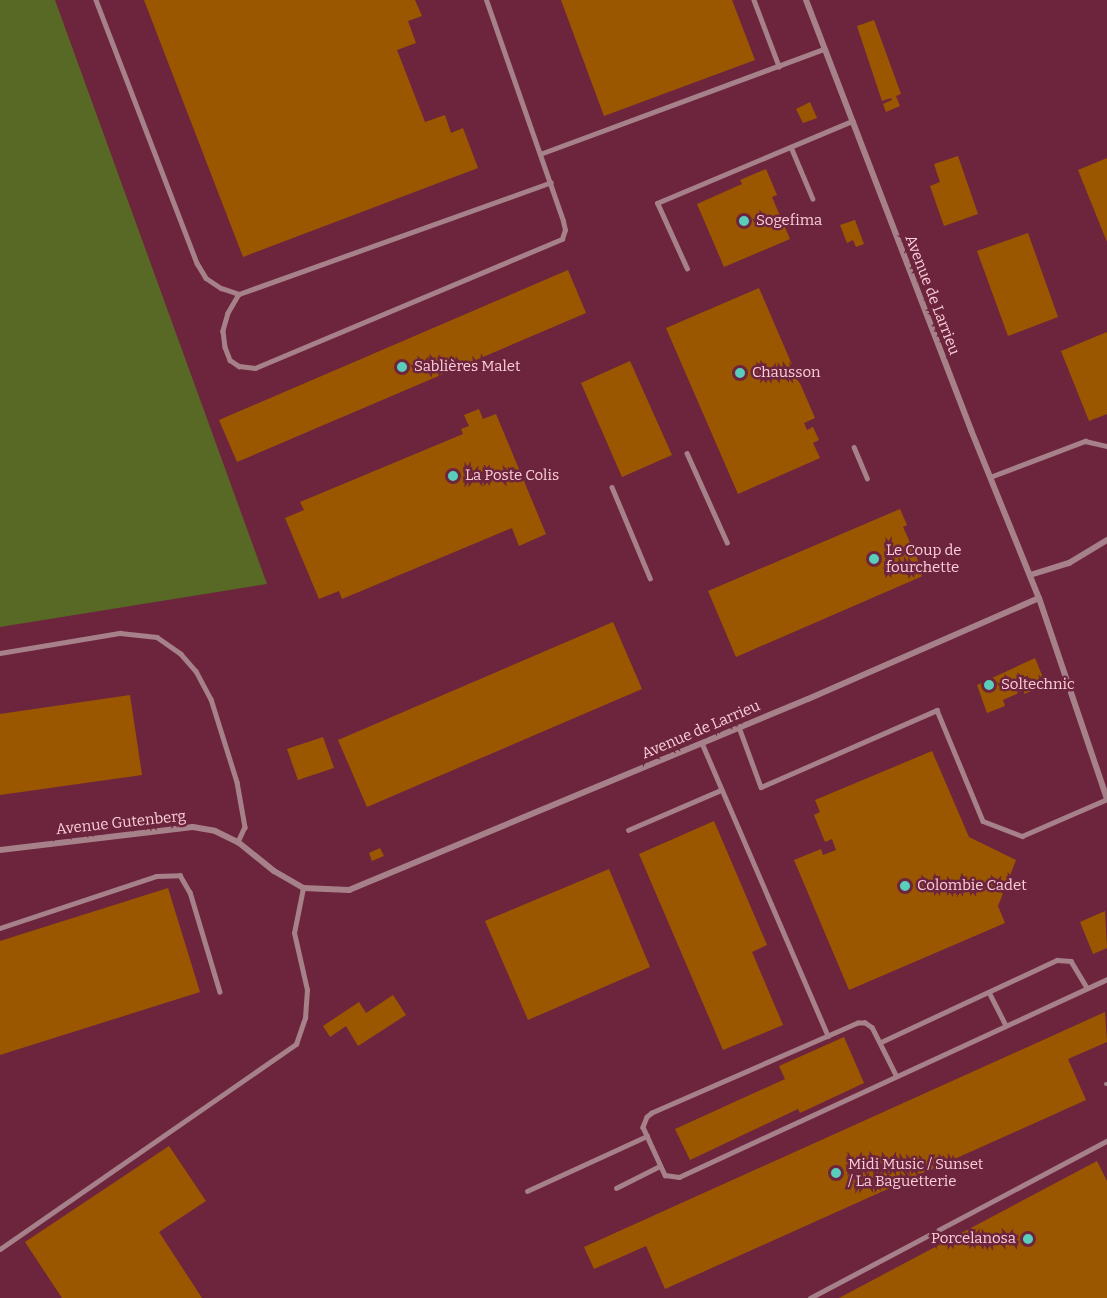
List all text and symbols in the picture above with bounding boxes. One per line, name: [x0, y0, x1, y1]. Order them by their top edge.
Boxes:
place label: Sogefima: [756, 212, 822, 230]
marker: Sogefima: [737, 214, 751, 228]
street label: Avenue de Larrieu: [901, 233, 963, 357]
place label: Sablières Malet: [414, 358, 520, 376]
marker: Sablières Malet: [395, 360, 409, 374]
place label: Chausson: [752, 364, 821, 382]
marker: Chausson: [733, 366, 747, 380]
place label: La Poste Colis: [465, 467, 559, 485]
marker: La Poste Colis: [446, 469, 460, 483]
place label: Le Coup de fourchette: [886, 541, 962, 576]
marker: Le Coup de fourchette: [867, 552, 881, 566]
place label: Soltechnic: [1001, 676, 1075, 694]
marker: Soltechnic: [982, 678, 996, 692]
street label: Avenue de Larrieu: [639, 697, 763, 763]
street label: Avenue Gutenberg: [55, 807, 187, 839]
place label: Colombie Cadet: [917, 877, 1027, 895]
marker: Colombie Cadet: [898, 879, 912, 893]
place label: Midi Music / Sunset / La Baguetterie: [848, 1155, 983, 1190]
marker: Midi Music / Sunset / La Baguetterie: [829, 1166, 843, 1180]
place label: Porcelanosa: [931, 1230, 1016, 1248]
marker: Porcelanosa: [1021, 1232, 1035, 1246]

